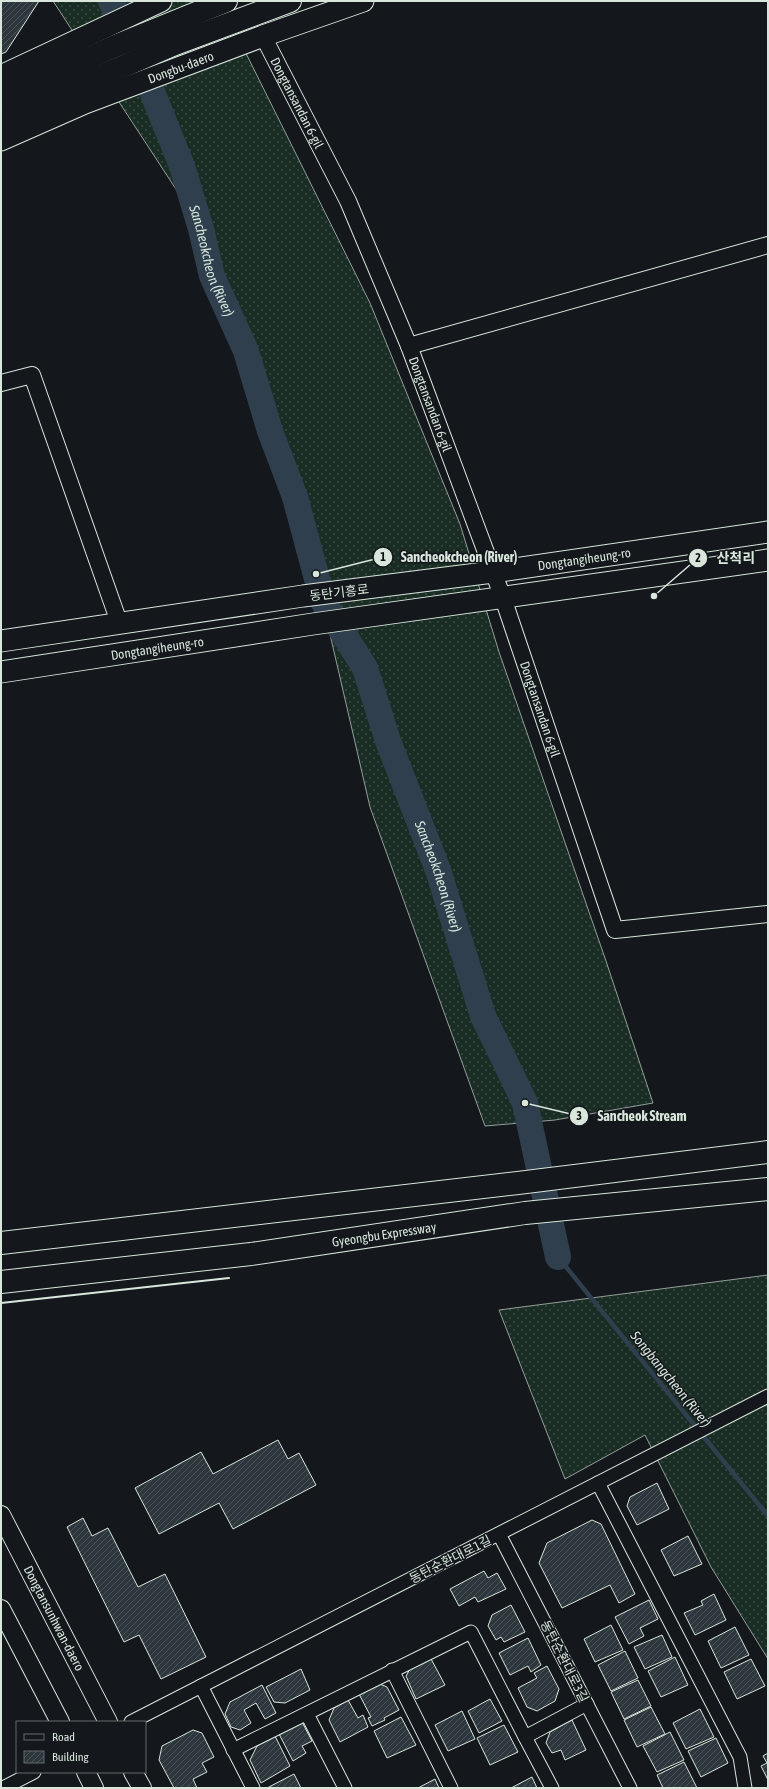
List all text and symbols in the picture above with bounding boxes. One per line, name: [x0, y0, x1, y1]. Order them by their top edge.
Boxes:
street label: Dongbu-daero: [146, 48, 216, 87]
street label: Dongtansandan 6-gil: [267, 55, 327, 151]
water label: Sancheokcheon (River): [186, 202, 237, 319]
street label: Dongtansandan 6-gil: [406, 355, 455, 454]
callout: Sancheokcheon (River): [373, 544, 525, 570]
street label: Dongtangiheung-ro: [537, 545, 632, 573]
callout: 산척리: [688, 545, 763, 571]
text: Sancheokcheon (River): [401, 549, 517, 565]
text: 1: [380, 550, 386, 564]
text: 산척리: [717, 550, 755, 566]
text: 2: [695, 551, 701, 565]
street label: 동탄기흥로: [308, 581, 370, 604]
street label: Dongtangiheung-ro: [110, 634, 205, 663]
street label: Dongtansandan 6-gil: [517, 659, 563, 759]
water label: Sancheokcheon (River): [411, 818, 465, 934]
callout: Sancheok Stream: [569, 1103, 694, 1129]
text: Sancheok Stream: [597, 1108, 687, 1124]
text: 3: [576, 1109, 582, 1123]
street label: Gyeongbu Expressway: [331, 1219, 438, 1250]
water label: Songbangcheon (River): [627, 1327, 714, 1430]
street label: 동탄순환대로1길: [407, 1532, 494, 1587]
street label: Dongtansunhwan-daero: [20, 1563, 87, 1673]
street label: 동탄순환대로3길: [537, 1618, 592, 1705]
legend: [16, 1721, 146, 1773]
text: Road: [52, 1730, 75, 1744]
text: Building: [52, 1750, 90, 1764]

